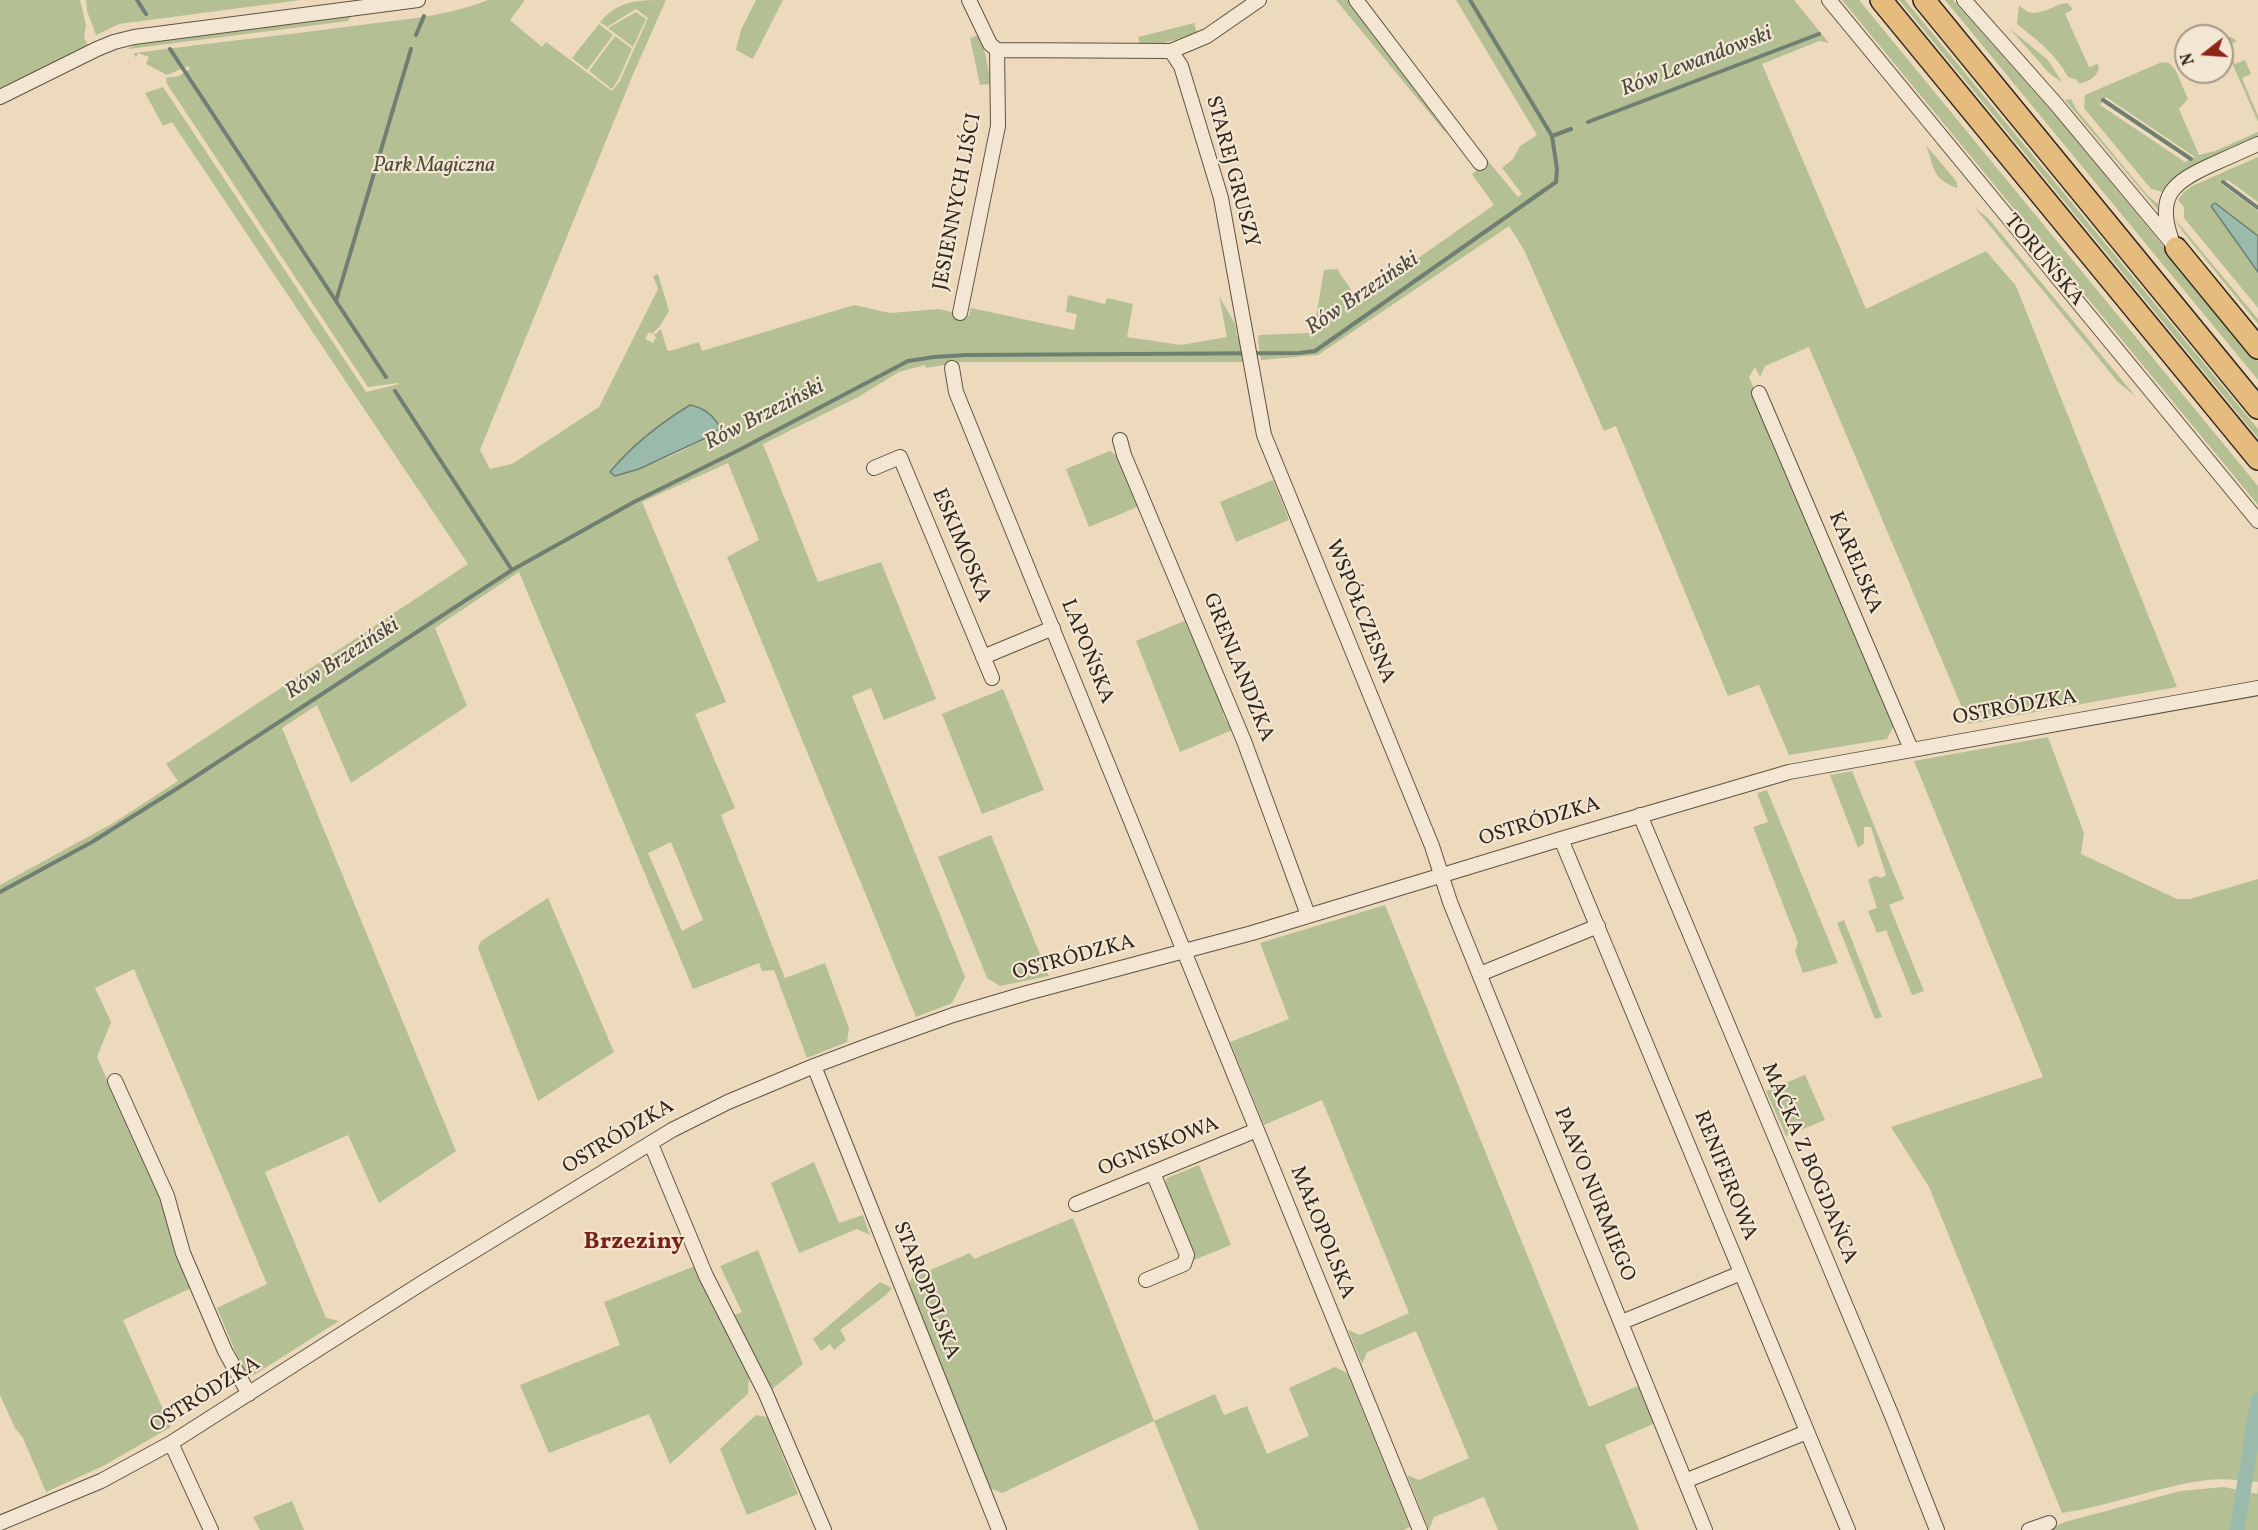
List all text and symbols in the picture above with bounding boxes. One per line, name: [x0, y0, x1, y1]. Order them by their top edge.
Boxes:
water label: Rów Lewandowski: [1618, 22, 1776, 104]
north arrow: [2174, 24, 2234, 84]
text: N: [2176, 50, 2201, 67]
street label: STAREJ GRUSZY: [1199, 94, 1263, 250]
street label: JESIENNYCH LIŚCI: [929, 111, 989, 293]
park label: Park Magiczna: [373, 154, 495, 180]
street label: TORUŃSKA: [1997, 210, 2089, 312]
water label: Rów Brzeziński: [1302, 248, 1424, 342]
water label: Rów Brzeziński: [701, 375, 829, 457]
street label: ESKIMOSKA: [925, 485, 995, 607]
street label: KARELSKA: [1821, 508, 1887, 618]
street label: WSPÓŁCZESNA: [1319, 537, 1399, 687]
street label: GRENLANDZKA: [1196, 590, 1278, 746]
street label: LAPOŃSKA: [1054, 596, 1118, 708]
water label: Rów Brzeziński: [281, 613, 405, 707]
street label: OSTRÓDZKA: [1951, 686, 2079, 732]
street label: OSTRÓDZKA: [1476, 793, 1604, 853]
street label: OSTRÓDZKA: [1010, 931, 1138, 987]
street label: MAĆKA Z BOGDAŃCA: [1754, 1060, 1862, 1268]
street label: OSTRÓDZKA: [559, 1095, 679, 1181]
street label: PAAVO NURMIEGO: [1547, 1104, 1639, 1286]
street label: RENIFEROWA: [1687, 1107, 1761, 1245]
street label: OGNISKOWA: [1095, 1112, 1223, 1184]
street label: MAŁOPOLSKA: [1283, 1163, 1359, 1303]
street label: STAROPOLSKA: [886, 1219, 964, 1363]
district label: Brzeziny: [584, 1230, 684, 1258]
street label: OSTRÓDZKA: [146, 1352, 266, 1440]

